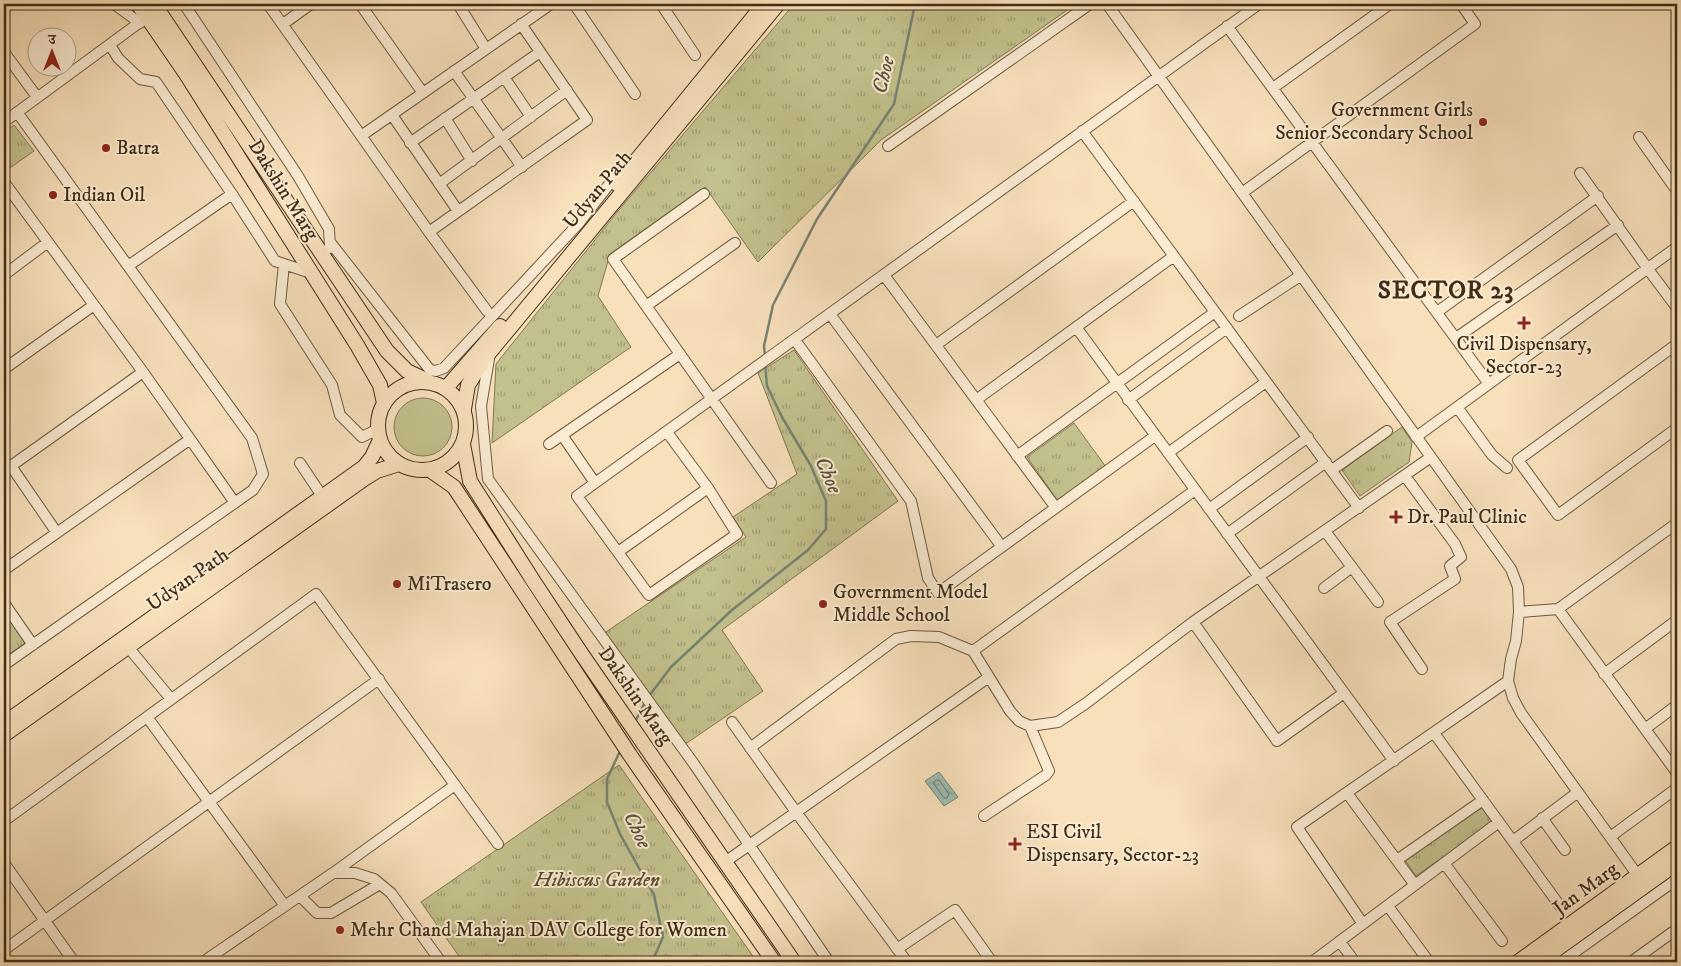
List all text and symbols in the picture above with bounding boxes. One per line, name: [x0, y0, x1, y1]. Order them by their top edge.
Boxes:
north arrow: [28, 28, 78, 78]
text: उ: [47, 31, 56, 49]
water label: Choe: [867, 53, 901, 96]
place label: Government Girls Senior Secondary School: [1275, 98, 1473, 146]
marker: Government Girls Senior Secondary School: [1477, 116, 1489, 128]
street label: Dakshin Marg: [242, 135, 324, 245]
place label: Batra: [116, 136, 160, 161]
marker: Batra: [100, 142, 112, 154]
street label: Udyan Path: [558, 145, 638, 234]
place label: Indian Oil: [63, 183, 145, 208]
marker: Indian Oil: [47, 189, 59, 201]
district label: SECTOR 23: [1378, 275, 1514, 306]
marker: Civil Dispensary, Sector-23: [1517, 316, 1531, 330]
place label: Civil Dispensary, Sector-23: [1456, 332, 1592, 380]
water label: Choe: [808, 452, 848, 498]
place label: Dr. Paul Clinic: [1407, 505, 1527, 530]
marker: Dr. Paul Clinic: [1389, 510, 1403, 524]
street label: Udyan Path: [142, 542, 234, 617]
place label: MiTrasero: [407, 572, 492, 597]
marker: MiTrasero: [391, 578, 403, 590]
place label: Government Model Middle School: [833, 580, 988, 628]
marker: Government Model Middle School: [817, 598, 829, 610]
street label: Dakshin Marg: [592, 642, 678, 750]
water label: Choe: [617, 807, 657, 853]
place label: ESI Civil Dispensary, Sector-23: [1026, 820, 1199, 868]
marker: ESI Civil Dispensary, Sector-23: [1008, 837, 1022, 851]
street label: Jan Marg: [1547, 857, 1624, 922]
park label: Hibiscus Garden: [533, 868, 660, 893]
place label: Mehr Chand Mahajan DAV College for Women: [350, 918, 727, 943]
marker: Mehr Chand Mahajan DAV College for Women: [334, 924, 346, 936]

